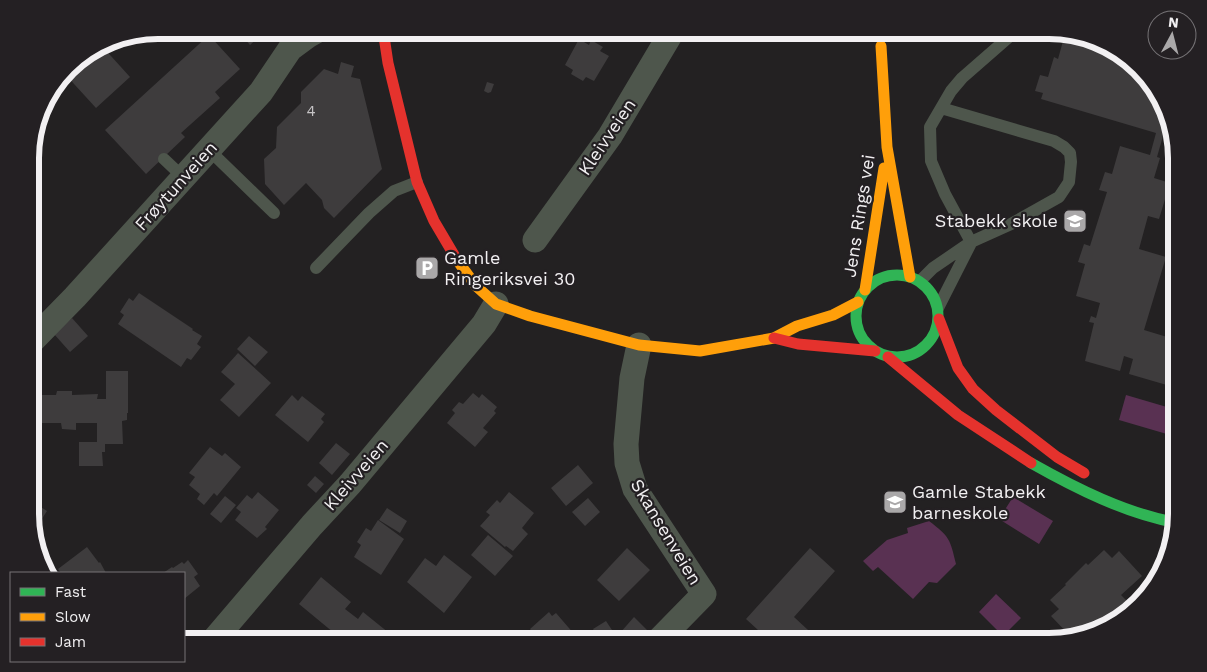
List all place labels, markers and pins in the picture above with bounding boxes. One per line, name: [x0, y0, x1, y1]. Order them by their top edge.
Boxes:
school or university icon: Stabekk skole: [1062, 208, 1088, 234]
place label: Stabekk skole: [935, 210, 1058, 231]
place label: Gamle Ringeriksvei 30: [444, 247, 576, 289]
parking icon: Gamle Ringeriksvei 30: [414, 255, 440, 281]
place label: Gamle Stabekk barneskole: [912, 481, 1046, 523]
school or university icon: Gamle Stabekk barneskole: [882, 489, 908, 515]

